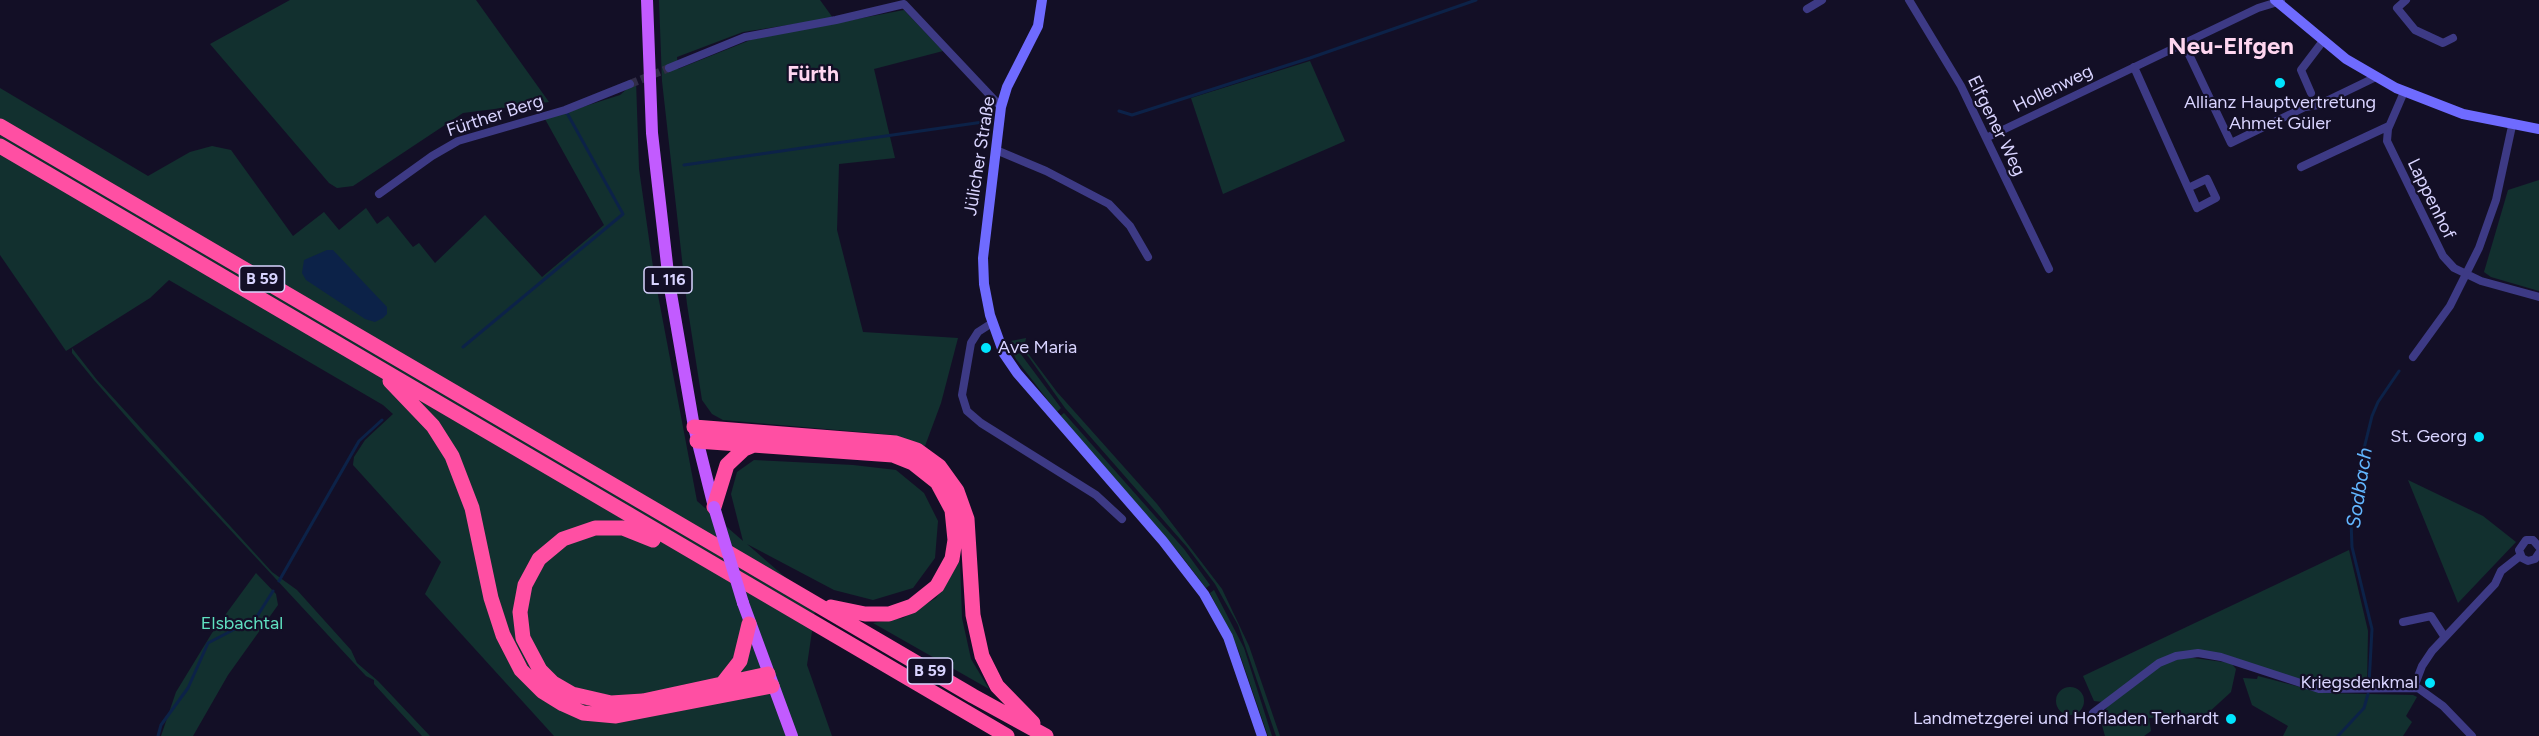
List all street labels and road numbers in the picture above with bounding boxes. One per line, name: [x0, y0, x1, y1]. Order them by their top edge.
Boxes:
street label: Hollenweg: [2010, 60, 2096, 118]
street label: Elfgener Weg: [1962, 72, 2030, 180]
street label: Fürther Berg: [444, 90, 546, 142]
street label: Jülicher Straße: [960, 95, 1000, 217]
street label: Lappenhof: [2402, 155, 2460, 243]
road number: B 59: [240, 266, 284, 292]
road number: L 116: [644, 267, 692, 293]
road number: B 59: [908, 658, 952, 684]

